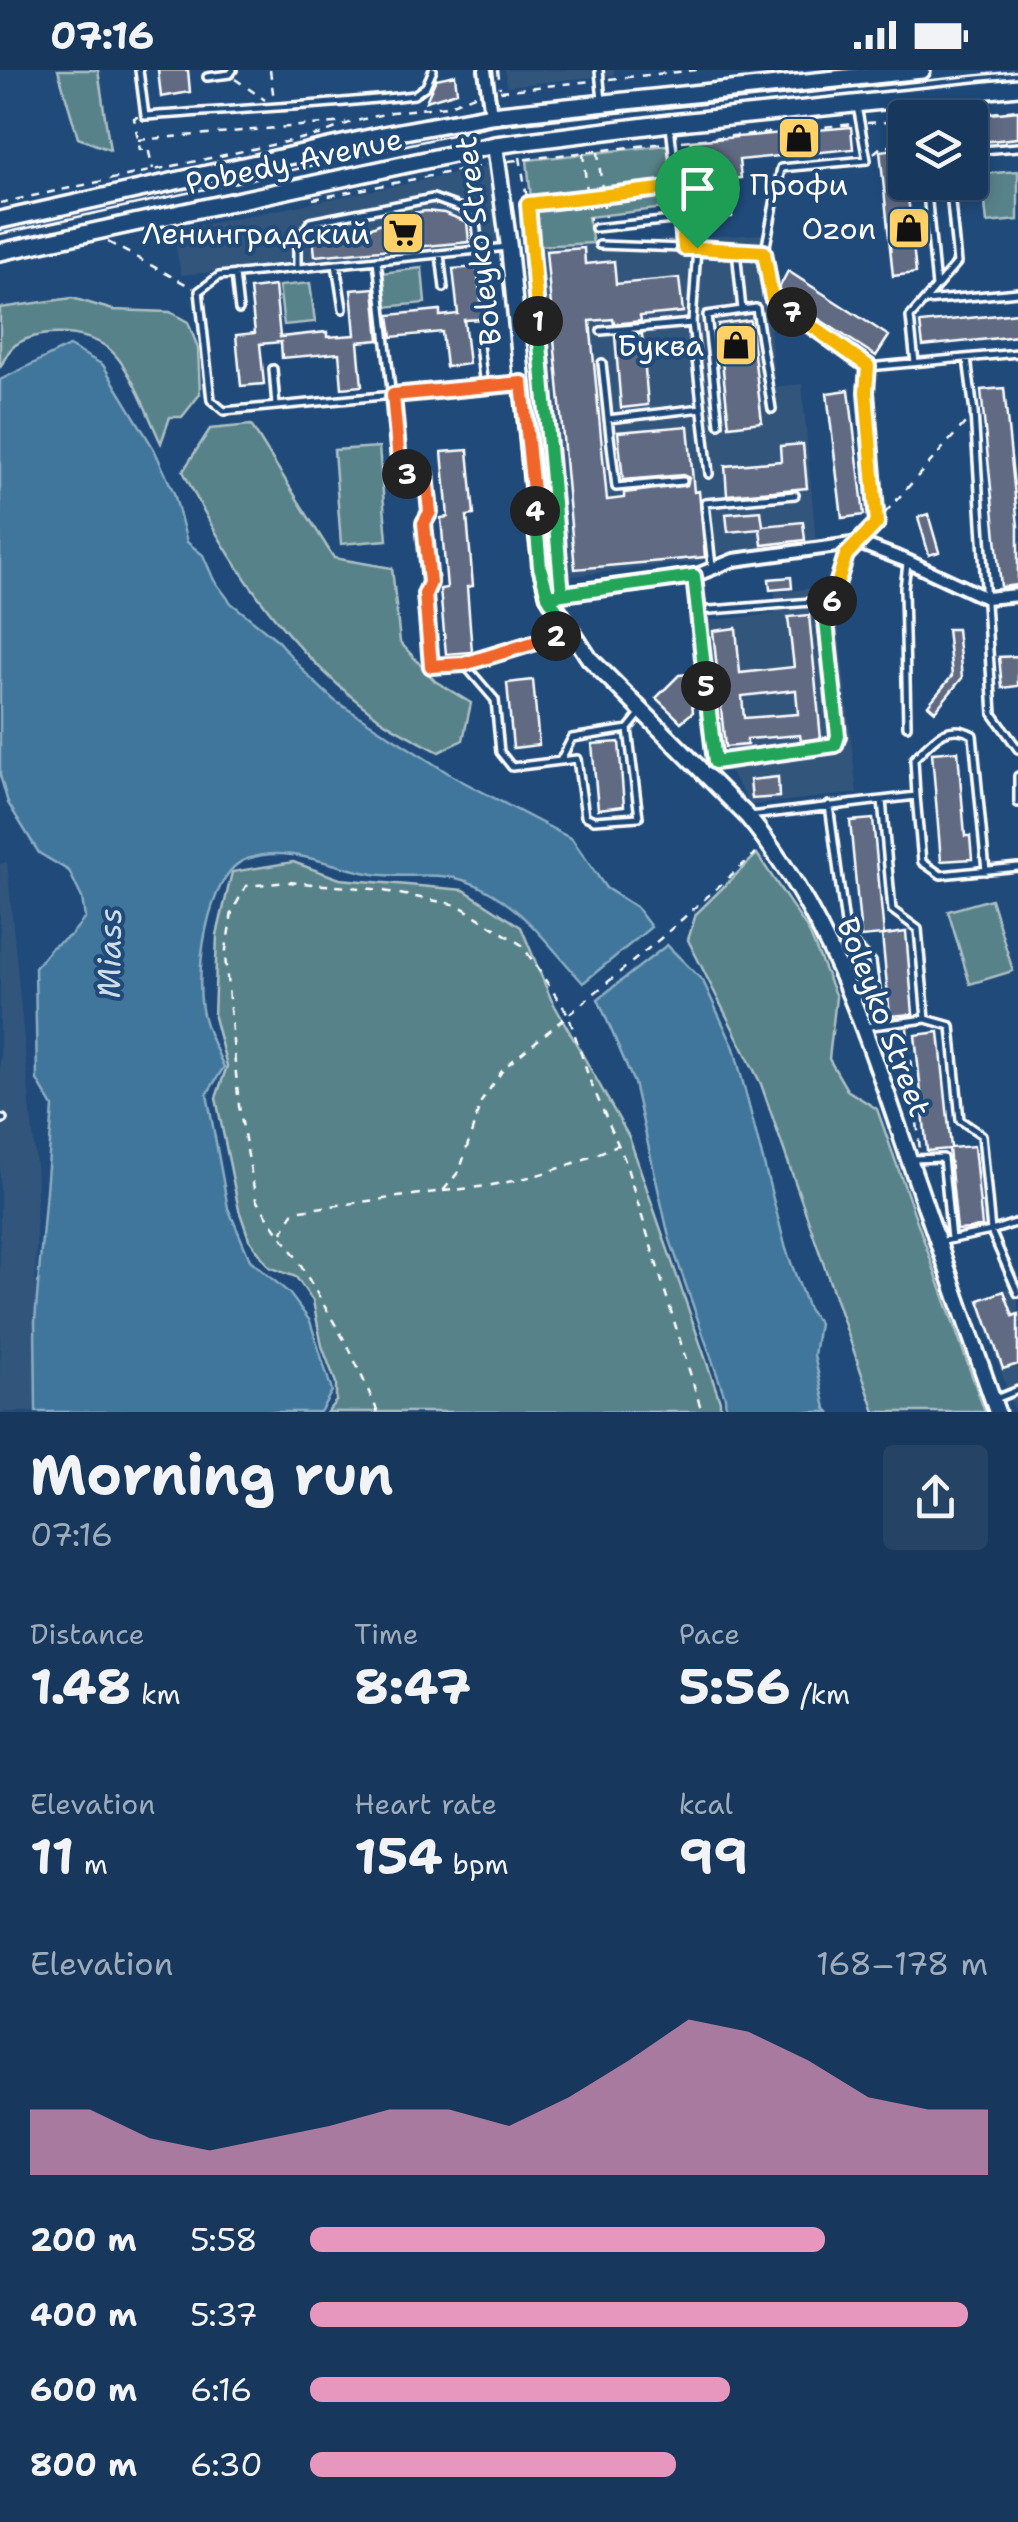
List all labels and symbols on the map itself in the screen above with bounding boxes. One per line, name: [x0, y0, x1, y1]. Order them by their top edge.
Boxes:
shop icon: Профи: [776, 115, 822, 161]
street label: Pobedy Avenue: [182, 118, 406, 204]
street label: Boleyko Street: [445, 134, 511, 348]
pin: [655, 146, 740, 249]
place label: Профи: [750, 164, 848, 205]
shop icon: Ozon: [886, 205, 932, 251]
place label: Ozon: [801, 208, 876, 249]
supermarket icon: Ленинградский: [380, 210, 426, 256]
place label: Ленинградский: [142, 213, 370, 254]
pin: 7: [767, 287, 817, 337]
pin: 1: [513, 296, 563, 346]
shop icon: Буква: [713, 322, 759, 368]
place label: Буква: [617, 325, 704, 366]
pin: 3: [382, 449, 432, 499]
pin: 4: [510, 486, 560, 536]
pin: 6: [807, 576, 857, 626]
pin: 2: [531, 611, 581, 661]
pin: 5: [681, 661, 731, 711]
water label: Miass: [87, 907, 131, 999]
street label: Boleyko Street: [827, 911, 941, 1123]

